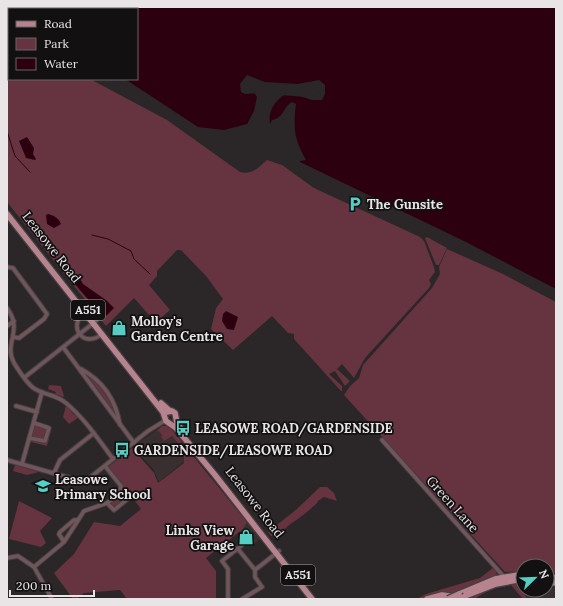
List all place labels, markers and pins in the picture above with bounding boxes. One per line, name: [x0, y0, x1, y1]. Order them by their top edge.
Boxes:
parking icon: The Gunsite: [346, 195, 364, 213]
place label: The Gunsite: [367, 196, 443, 213]
place label: Molloy's Garden Centre: [131, 313, 223, 345]
shop icon: Molloy's Garden Centre: [110, 319, 128, 337]
bus stop icon: LEASOWE ROAD/GARDENSIDE: [174, 419, 192, 437]
place label: LEASOWE ROAD/GARDENSIDE: [195, 420, 393, 437]
bus stop icon: GARDENSIDE/LEASOWE ROAD: [113, 441, 131, 459]
place label: GARDENSIDE/LEASOWE ROAD: [134, 442, 333, 459]
place label: Leasowe Primary School: [55, 471, 151, 503]
school or university icon: Leasowe Primary School: [34, 477, 52, 495]
place label: Links View Garage: [166, 522, 234, 554]
shop icon: Links View Garage: [237, 528, 255, 546]

